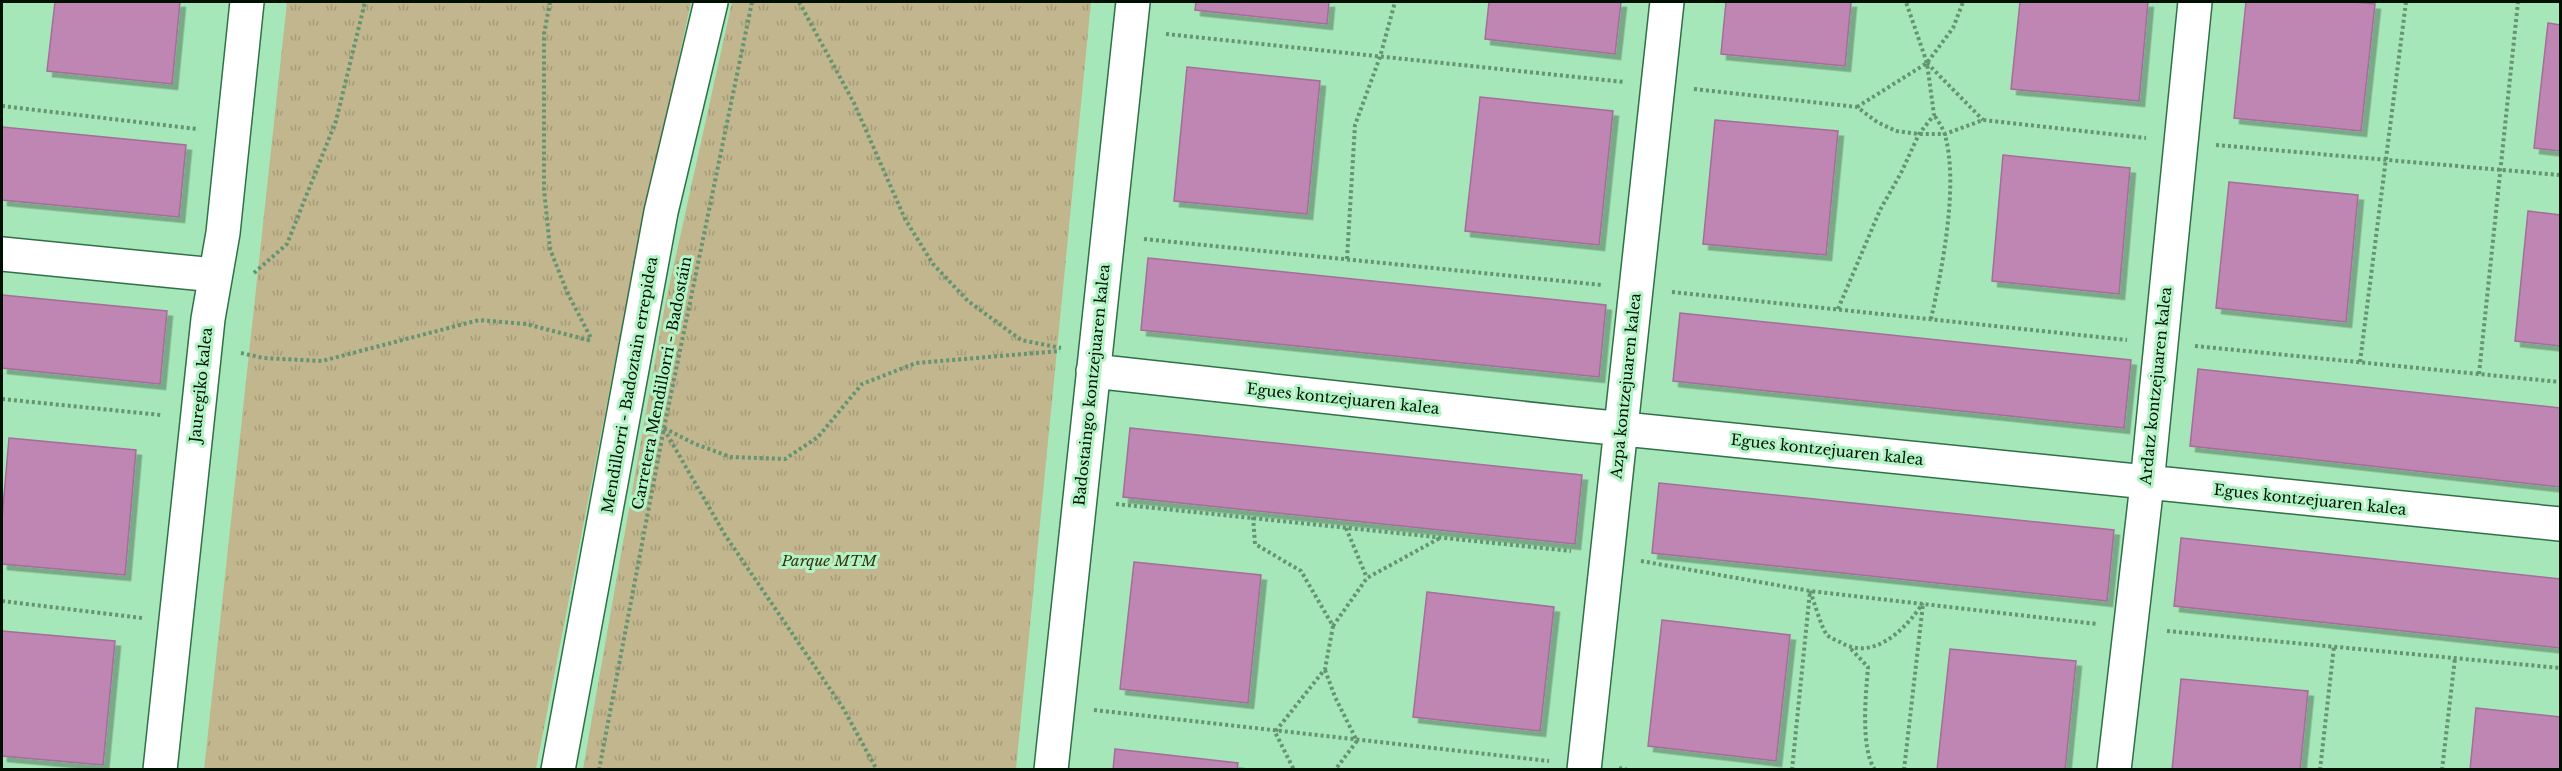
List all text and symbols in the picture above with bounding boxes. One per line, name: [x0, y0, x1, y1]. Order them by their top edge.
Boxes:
street label: Mendillorri - Badoztain errepidea: [598, 255, 662, 515]
street label: Carretera Mendillorri - Badostáin: [628, 255, 695, 511]
street label: Badostaingo kontzejuaren kalea: [1069, 262, 1114, 507]
street label: Ardatz kontzejuaren kalea: [2136, 285, 2175, 487]
street label: Azpa kontzejuaren kalea: [1606, 292, 1645, 481]
street label: Jauregiko kalea: [185, 326, 216, 445]
street label: Egues kontzejuaren kalea: [1246, 379, 1441, 418]
street label: Egues kontzejuaren kalea: [1730, 430, 1925, 469]
street label: Egues kontzejuaren kalea: [2213, 480, 2408, 519]
park label: Parque MTM: [780, 551, 877, 570]

